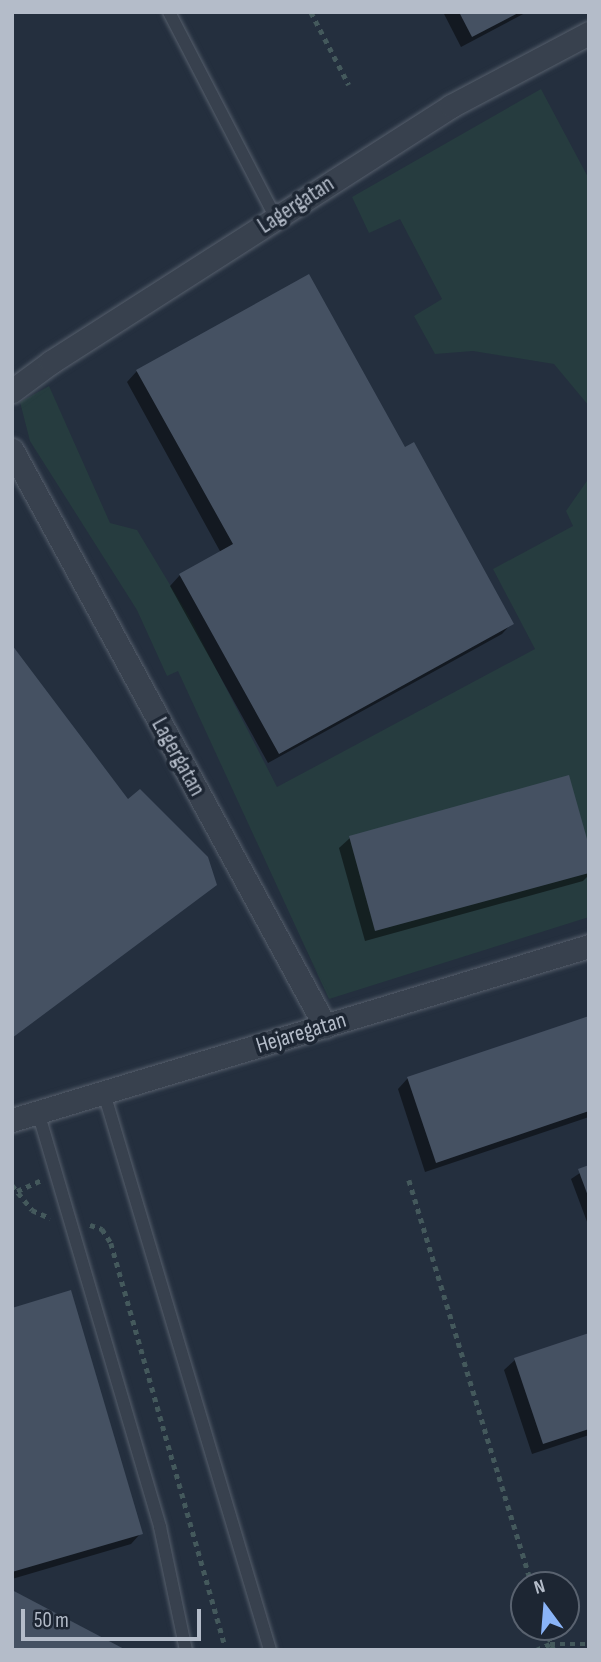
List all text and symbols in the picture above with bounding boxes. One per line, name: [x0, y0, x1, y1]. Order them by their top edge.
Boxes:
street label: Lagergatan: [253, 170, 339, 240]
street label: Lagergatan: [145, 713, 211, 801]
street label: Hejaregatan: [253, 1006, 349, 1060]
north arrow: [510, 1571, 580, 1641]
text: N: [532, 1575, 548, 1600]
scale bar: [24, 1596, 205, 1640]
text: 50 m: [34, 1608, 69, 1633]

